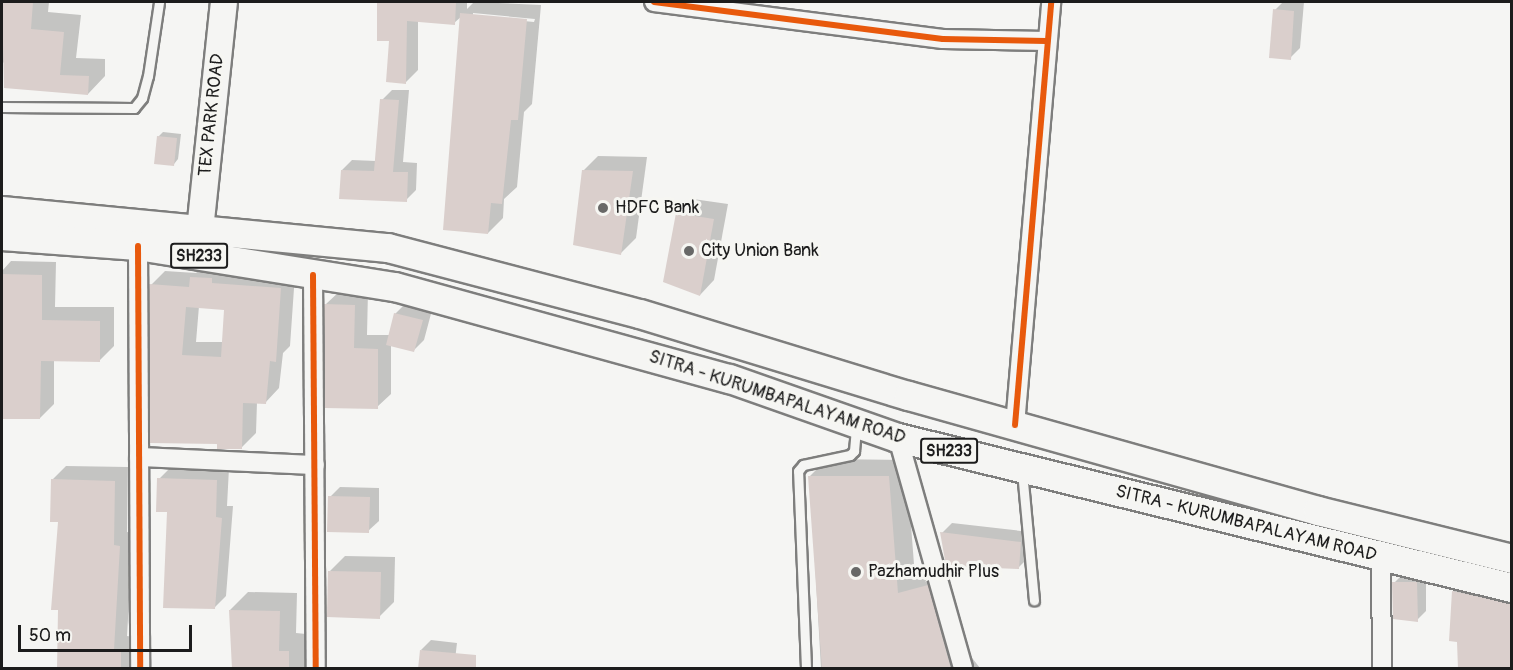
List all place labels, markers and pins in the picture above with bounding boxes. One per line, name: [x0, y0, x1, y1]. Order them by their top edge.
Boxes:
place label: HDFC Bank: [615, 197, 699, 219]
marker: HDFC Bank: [596, 201, 610, 215]
place label: City Union Bank: [701, 240, 819, 262]
marker: City Union Bank: [682, 244, 696, 258]
place label: Pazhamudhir Plus: [868, 561, 999, 583]
marker: Pazhamudhir Plus: [849, 565, 863, 579]

